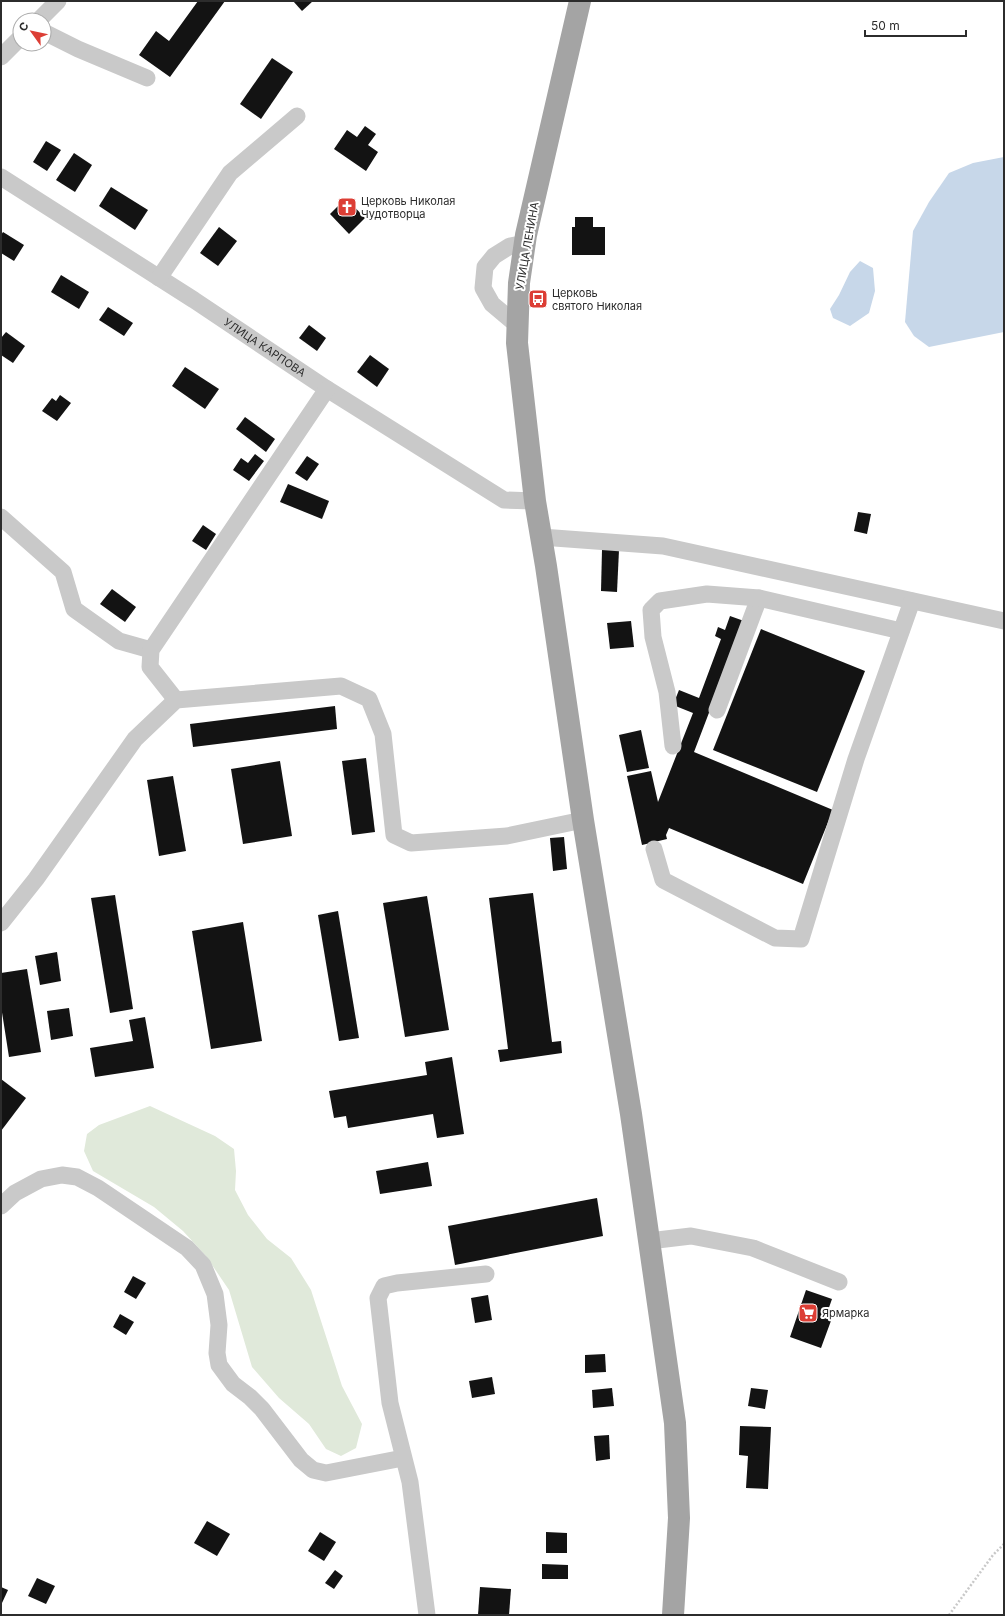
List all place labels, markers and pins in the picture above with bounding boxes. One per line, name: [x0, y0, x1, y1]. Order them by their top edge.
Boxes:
place label: Церковь Николая Чудотворца: [361, 194, 455, 221]
church icon: Церковь Николая Чудотворца: [336, 196, 358, 218]
place label: Церковь святого Николая: [552, 286, 642, 313]
bus stop icon: Церковь святого Николая: [527, 288, 549, 310]
supermarket icon: Ярмарка: [797, 1302, 819, 1324]
place label: Ярмарка: [822, 1306, 869, 1320]

